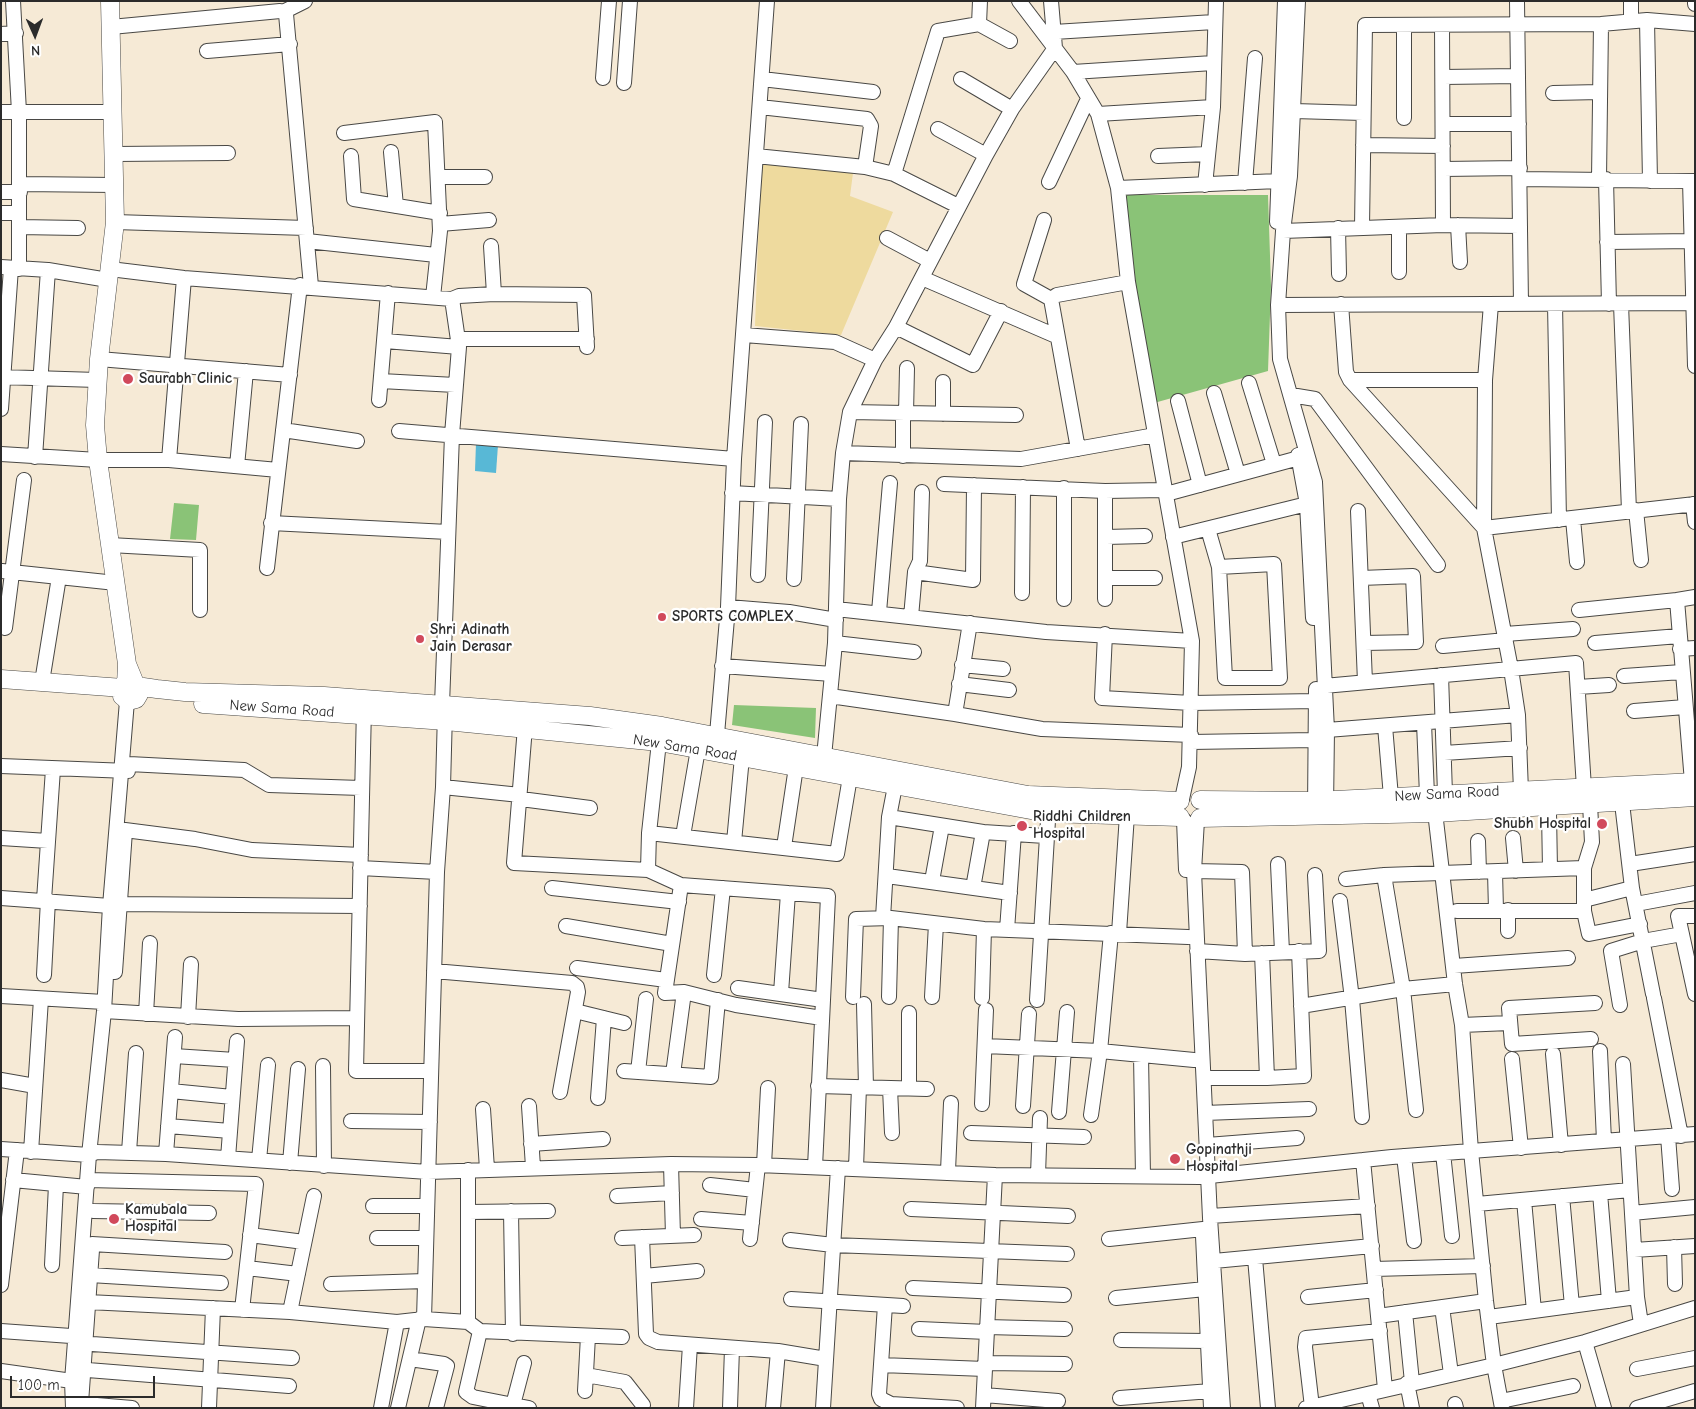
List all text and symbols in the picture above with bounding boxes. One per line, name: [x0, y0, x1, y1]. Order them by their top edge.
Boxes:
north arrow: [10, 10, 60, 60]
text: N: [31, 42, 40, 59]
place label: Saurabh Clinic: [139, 370, 232, 388]
marker: Saurabh Clinic: [121, 372, 135, 386]
place label: SPORTS COMPLEX: [672, 608, 794, 626]
marker: SPORTS COMPLEX: [656, 611, 668, 623]
place label: Shri Adinath Jain Derasar: [430, 621, 512, 656]
marker: Shri Adinath Jain Derasar: [414, 633, 426, 645]
street label: New Sama Road: [229, 696, 335, 722]
street label: New Sama Road: [632, 731, 738, 765]
street label: New Sama Road: [1394, 782, 1500, 806]
place label: Riddhi Children Hospital: [1033, 808, 1131, 843]
place label: Shubh Hospital: [1494, 815, 1591, 833]
marker: Shubh Hospital: [1595, 817, 1609, 831]
marker: Riddhi Children Hospital: [1015, 819, 1029, 833]
place label: Gopinathji Hospital: [1186, 1141, 1252, 1176]
marker: Gopinathji Hospital: [1168, 1152, 1182, 1166]
place label: Kamubala Hospital: [125, 1201, 187, 1236]
marker: Kamubala Hospital: [107, 1212, 121, 1226]
scale bar: [12, 1366, 158, 1398]
text: 100 m: [18, 1376, 60, 1394]

